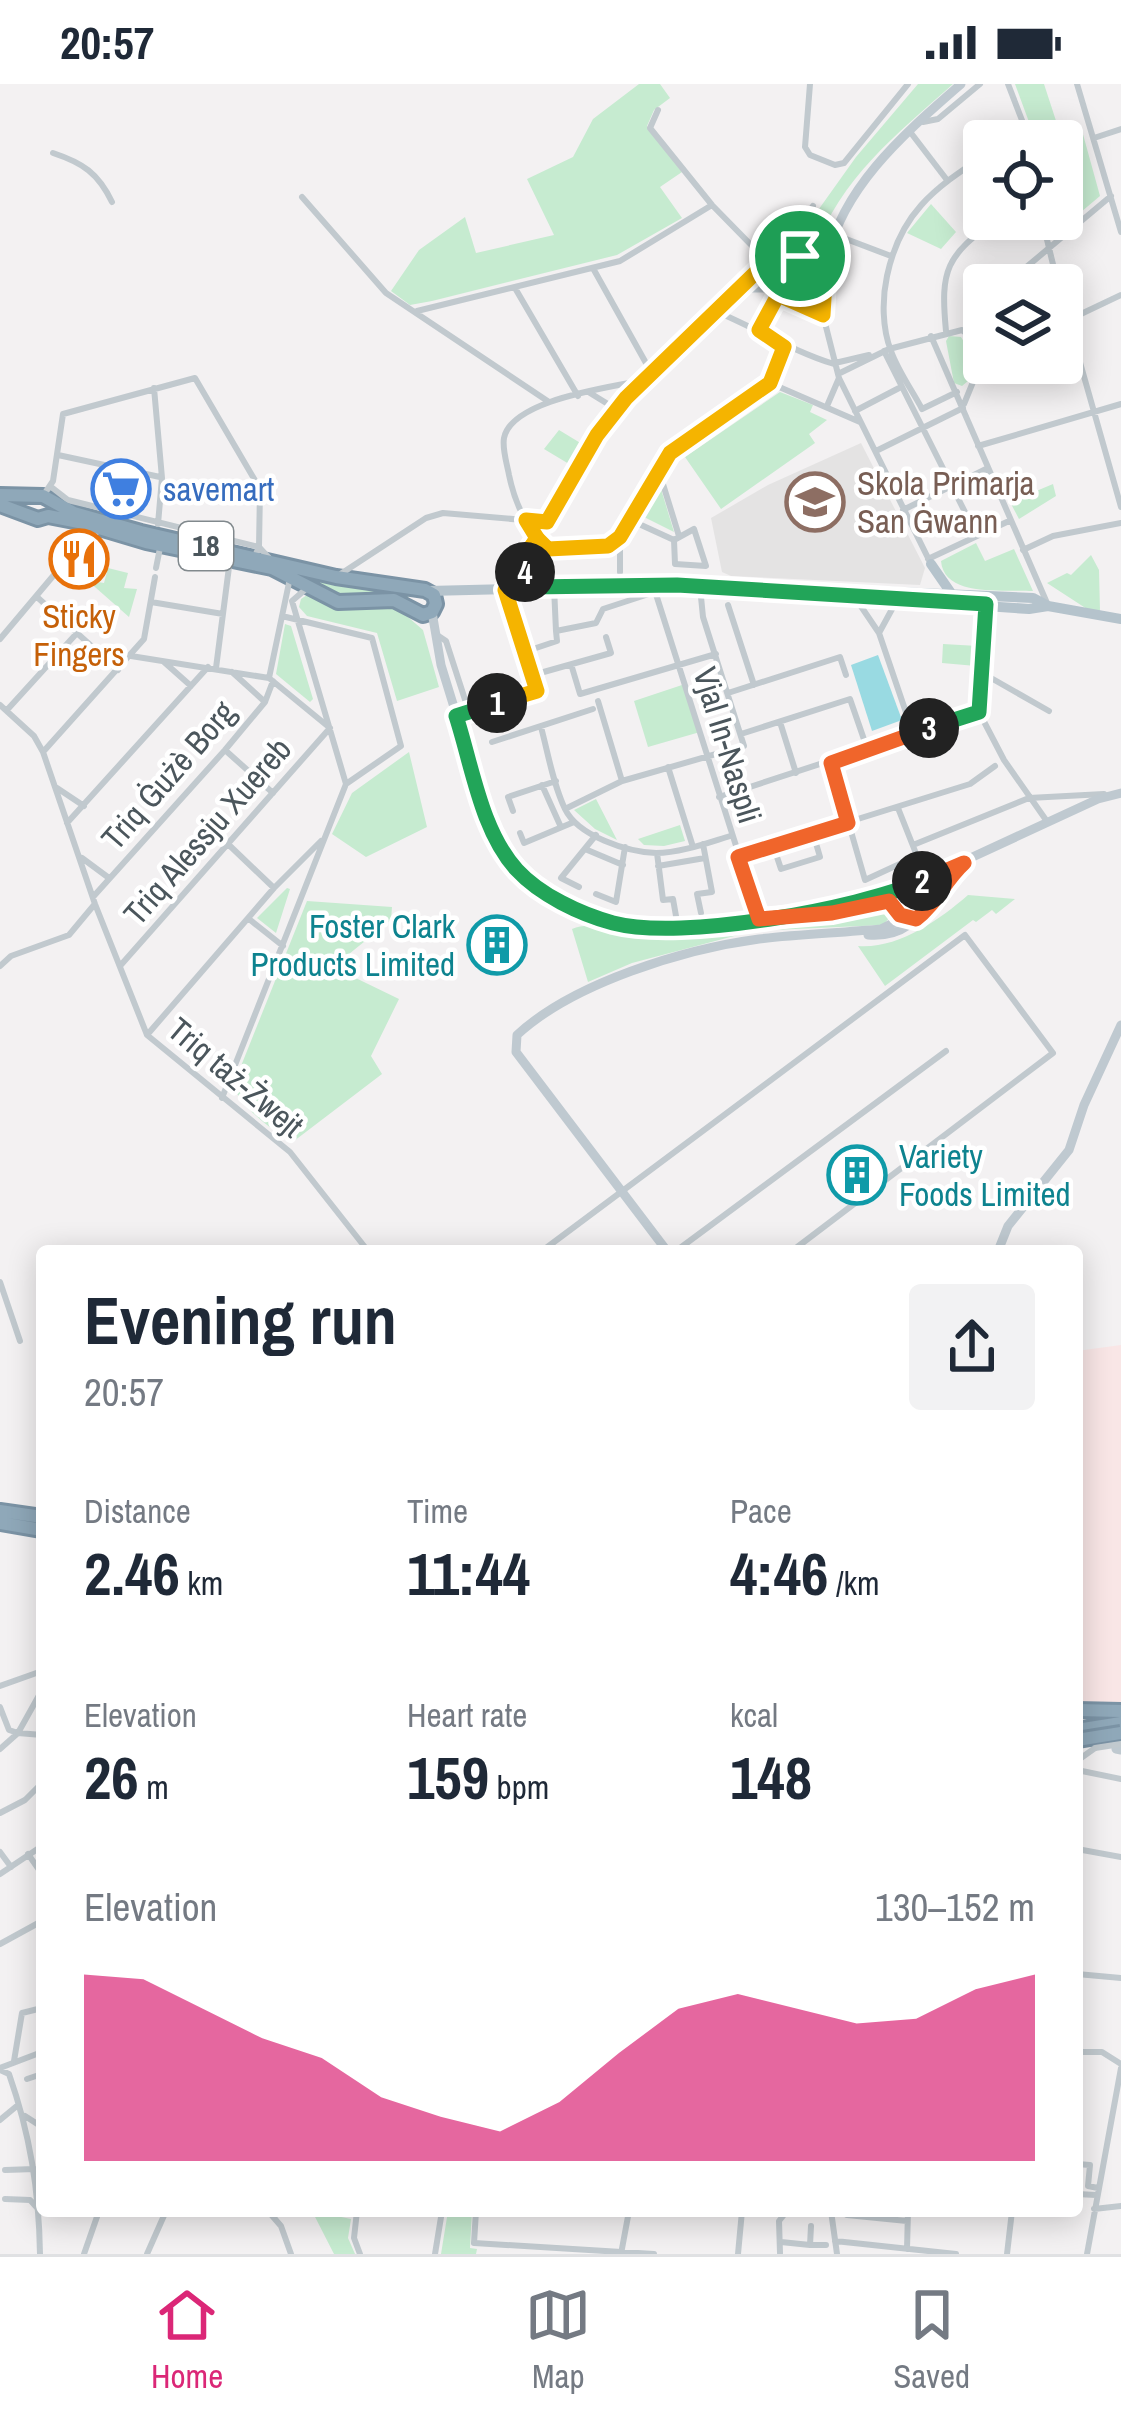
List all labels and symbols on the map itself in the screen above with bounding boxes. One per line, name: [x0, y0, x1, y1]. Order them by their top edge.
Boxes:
pin: [749, 205, 851, 307]
supermarket icon: savemart: [90, 458, 152, 520]
place label: Skola Primarja San Ġwann: [857, 461, 1034, 543]
place label: savemart: [163, 467, 274, 511]
school or university icon: Skola Primarja San Ġwann: [784, 471, 846, 533]
road number: 18: [179, 522, 233, 570]
restaurant icon: Sticky Fingers: [48, 528, 110, 590]
pin: 4: [495, 542, 555, 602]
place label: Sticky Fingers: [33, 594, 125, 676]
street label: Vjal In-Naspli: [683, 662, 773, 828]
pin: 1: [467, 673, 527, 733]
street label: Triq Ġużè Borg: [91, 691, 245, 859]
pin: 3: [899, 698, 959, 758]
street label: Triq Alessju Xuereb: [113, 728, 301, 934]
pin: 2: [892, 851, 952, 911]
place label: Foster Clark Products Limited: [250, 904, 455, 986]
building icon: Foster Clark Products Limited: [466, 914, 528, 976]
street label: Triq taż-Żwejt: [159, 1007, 313, 1147]
place label: Variety Foods Limited: [899, 1134, 1071, 1216]
building icon: Variety Foods Limited: [826, 1144, 888, 1206]

